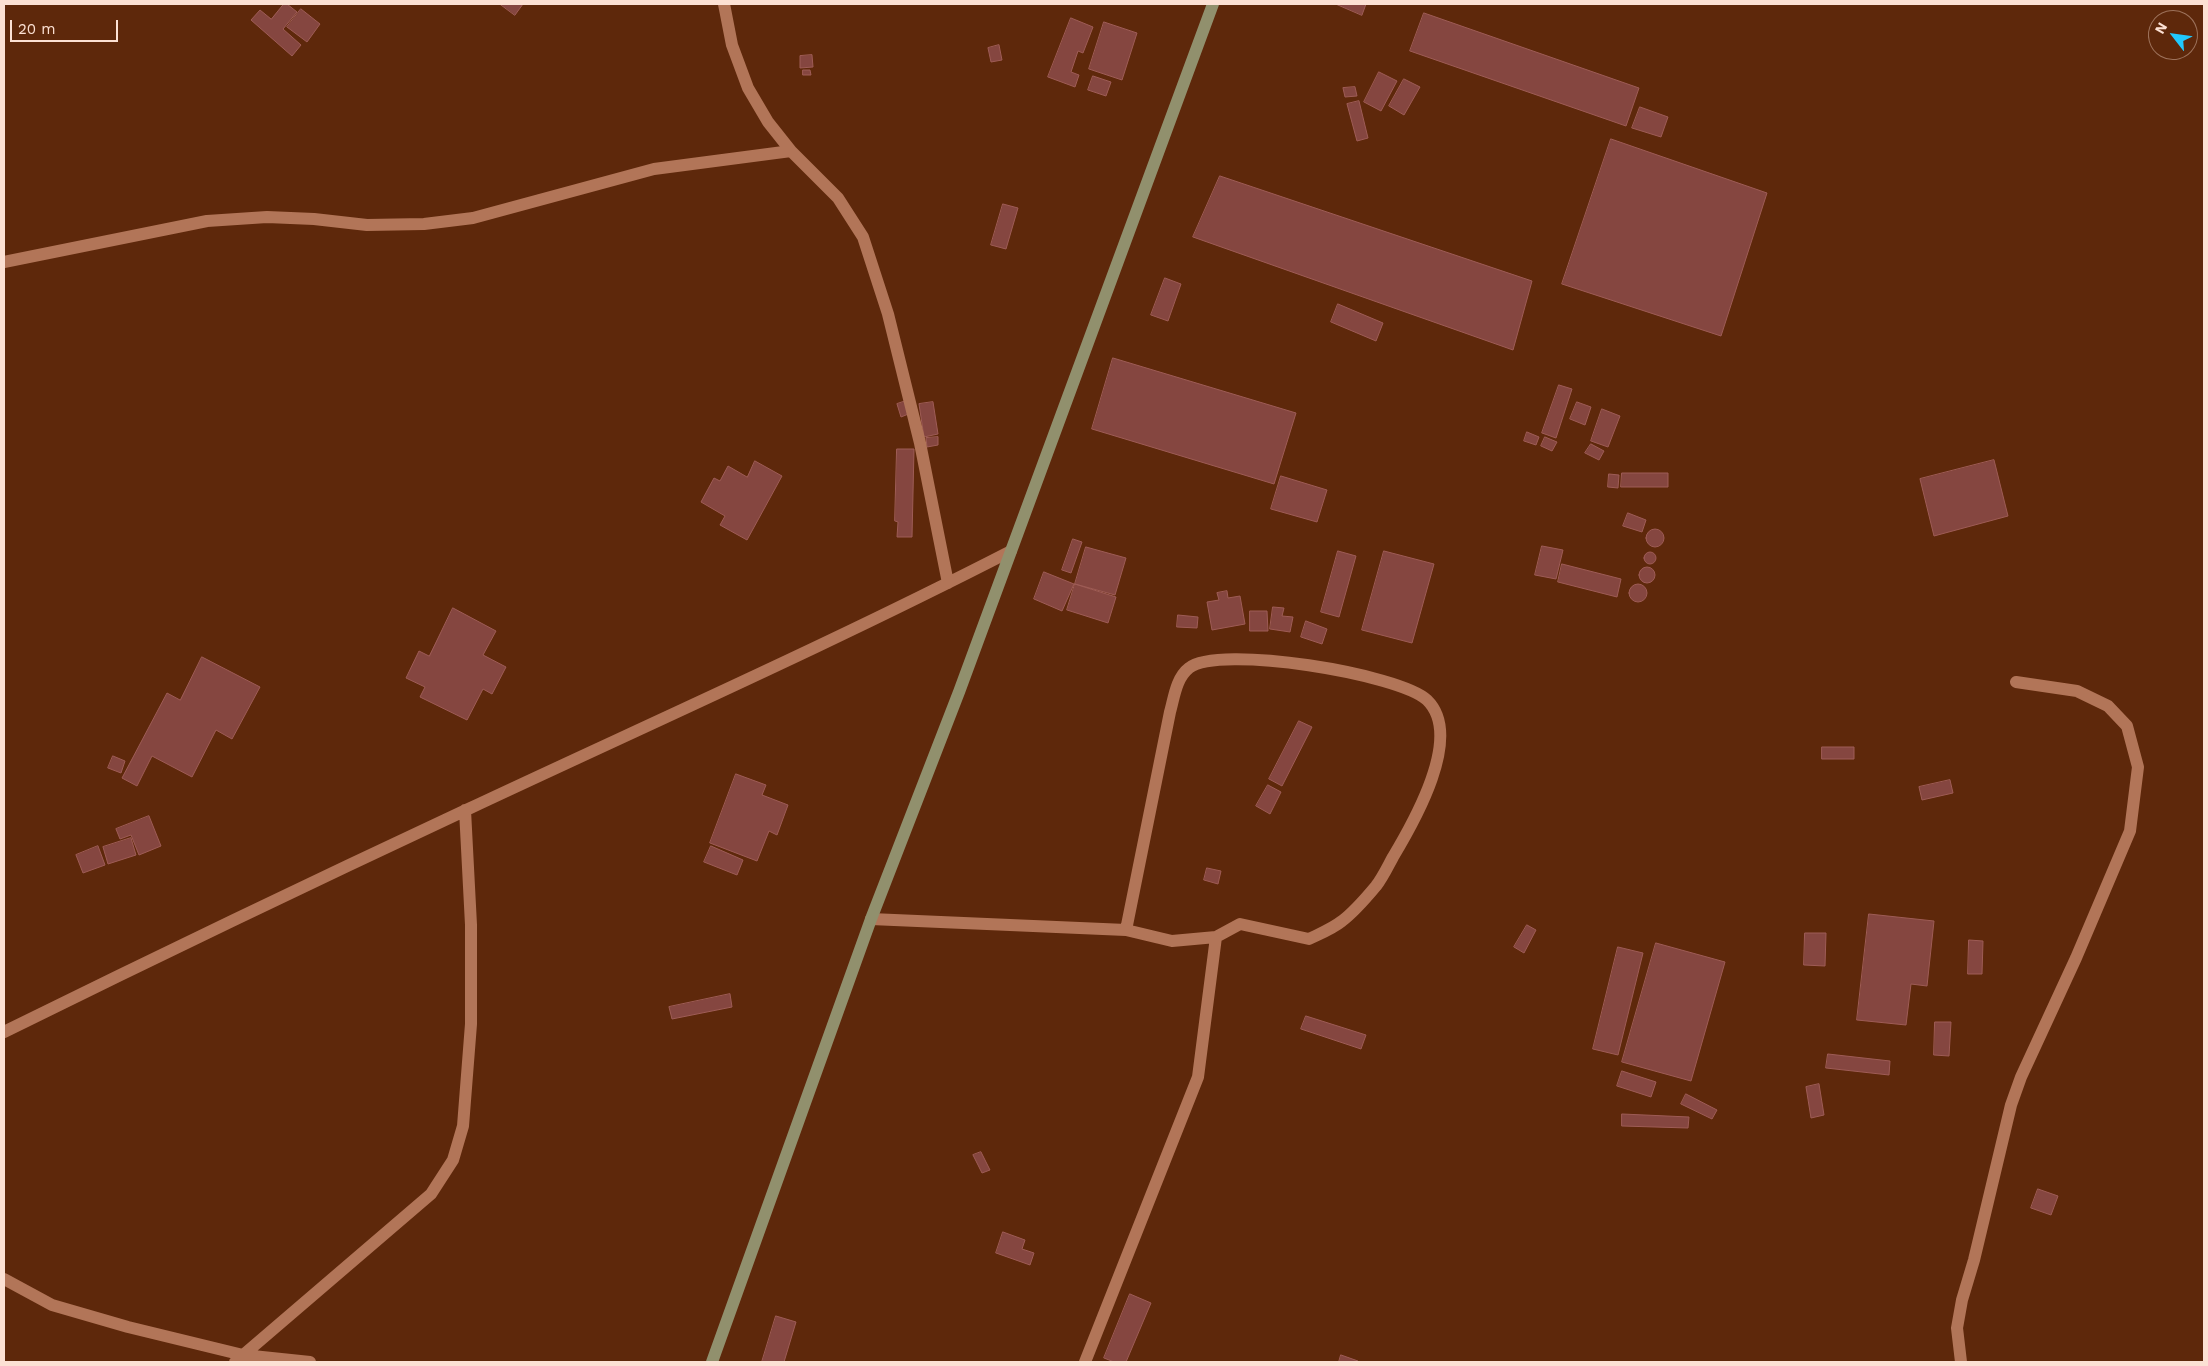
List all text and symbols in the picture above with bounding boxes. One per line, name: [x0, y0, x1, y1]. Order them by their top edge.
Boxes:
scale bar: [12, 10, 120, 42]
north arrow: [2148, 10, 2198, 60]
text: 20 m: [18, 20, 56, 38]
text: N: [2151, 20, 2170, 36]

